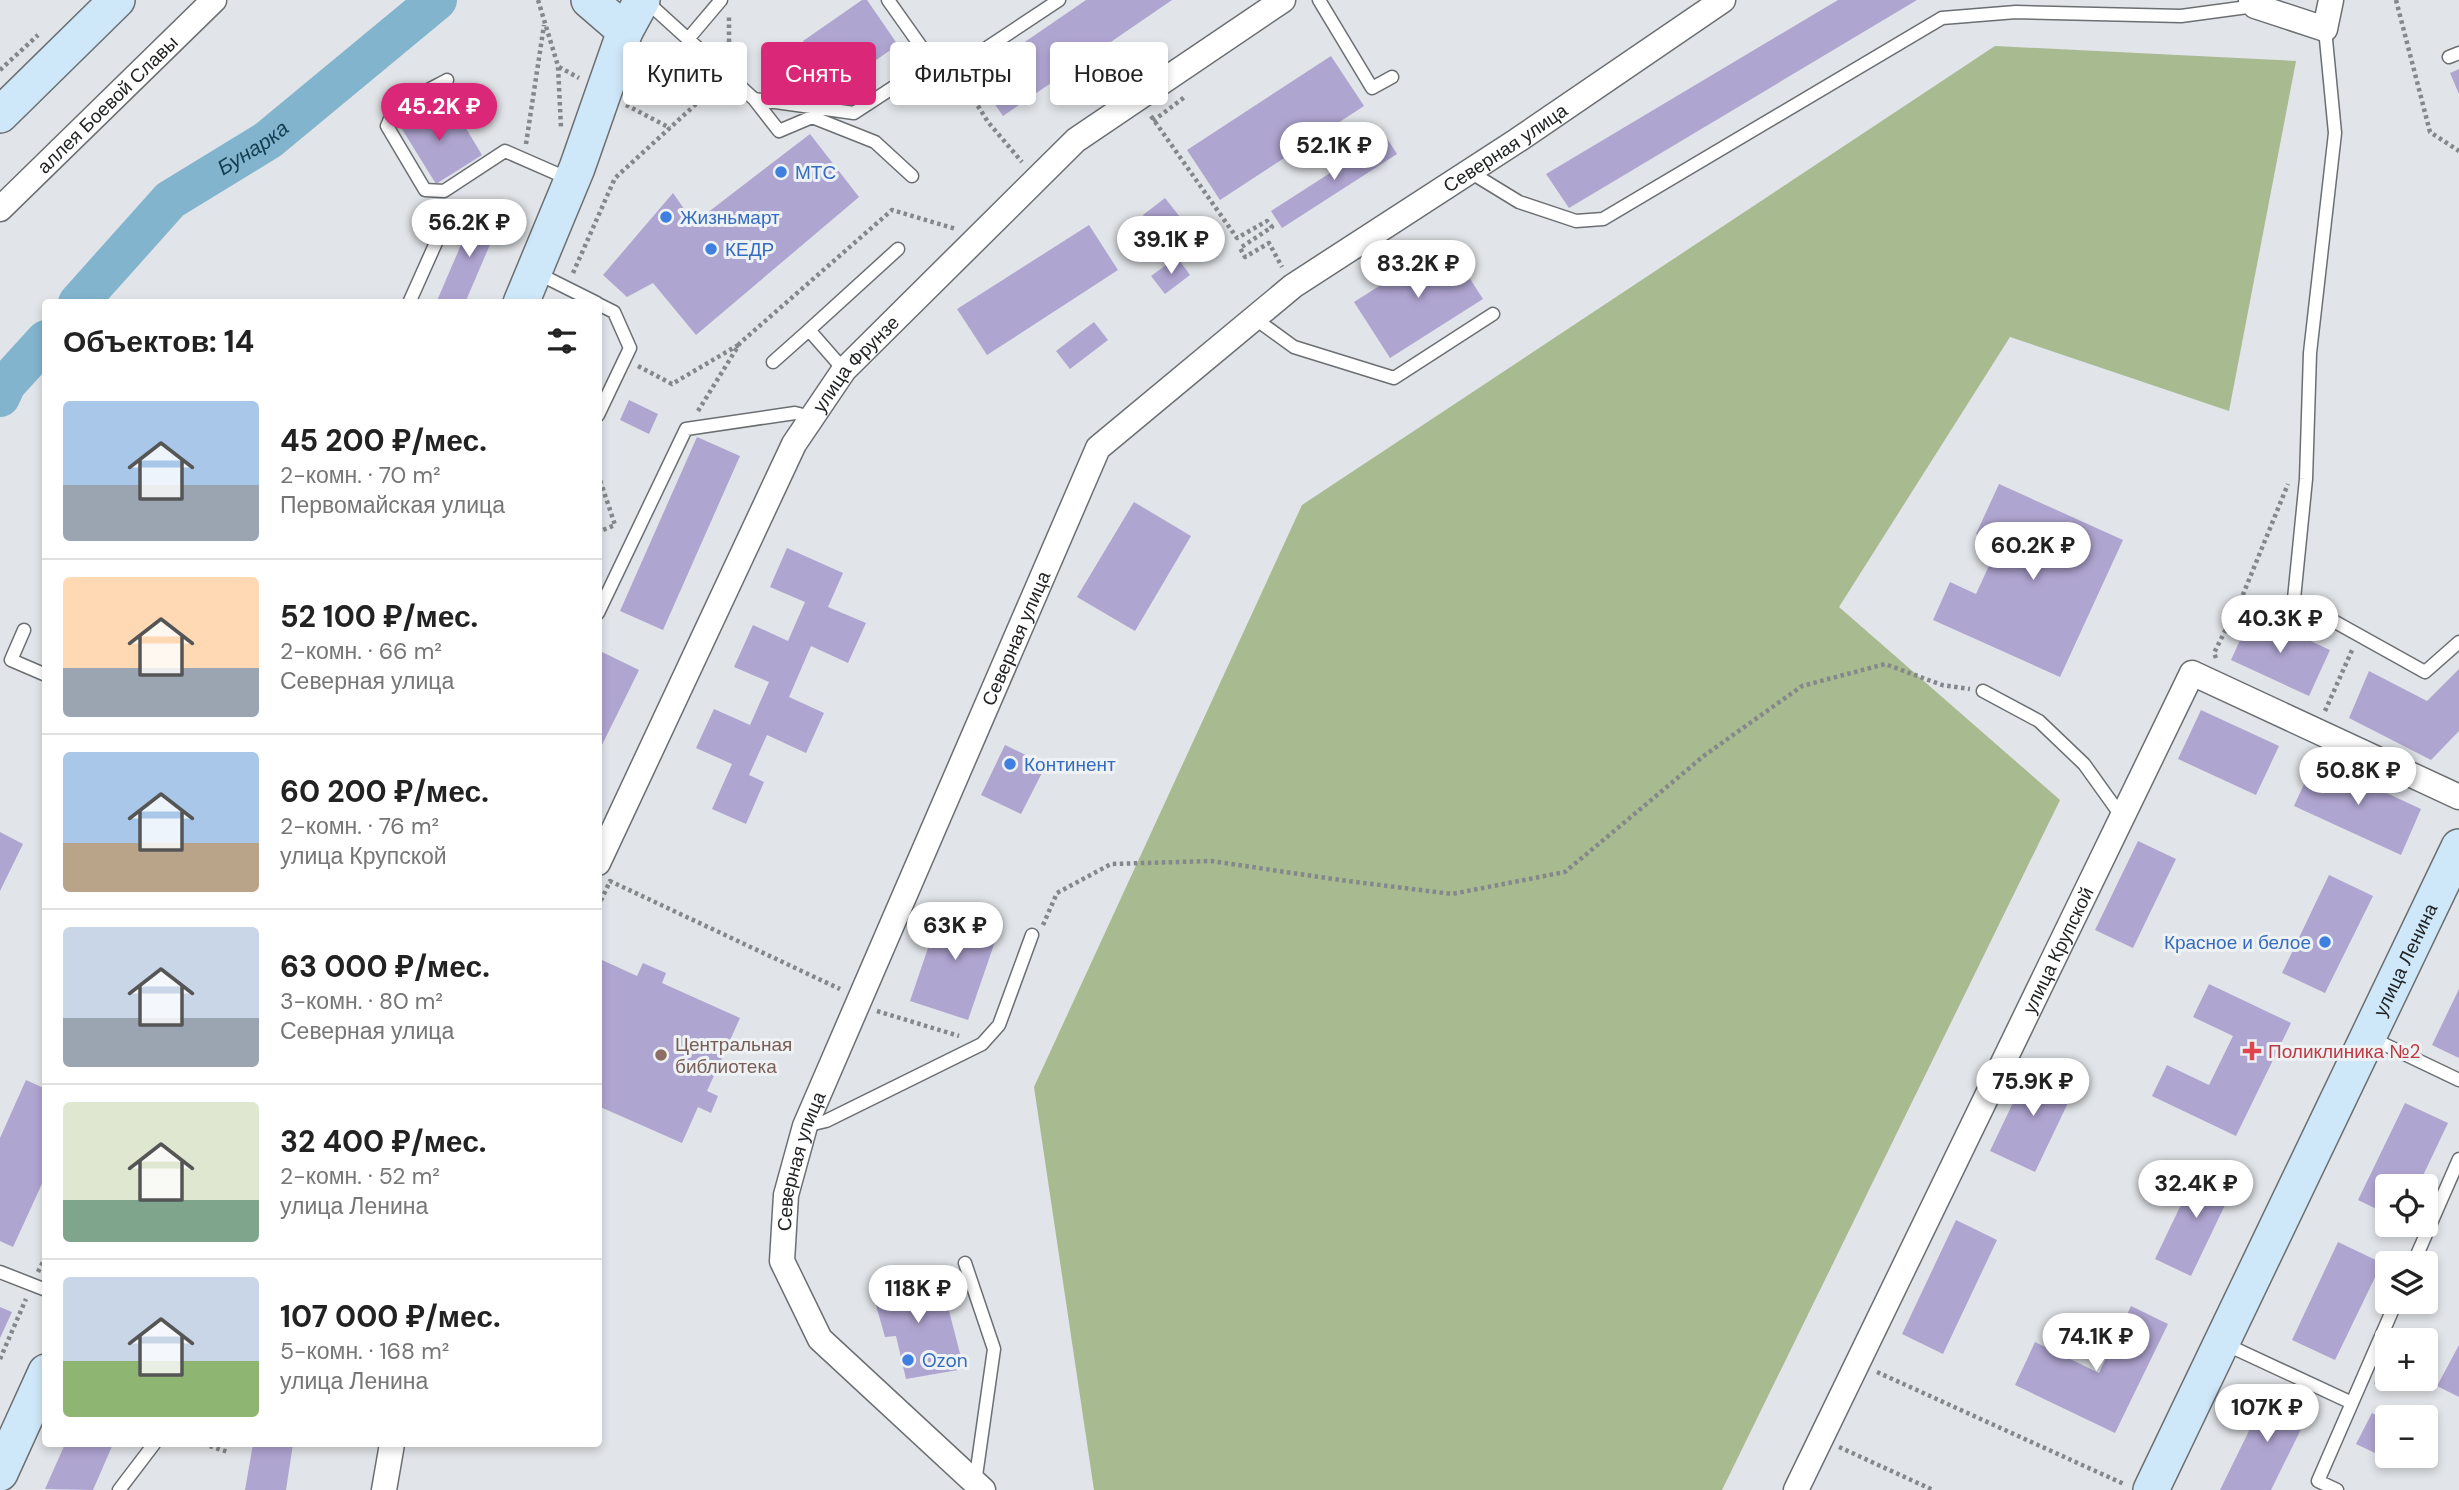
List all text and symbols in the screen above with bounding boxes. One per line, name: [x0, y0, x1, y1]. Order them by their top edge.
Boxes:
street label: аллея Боевой Славы: [32, 30, 184, 179]
chip: Купить: [623, 42, 747, 105]
chip: Снять: [761, 42, 876, 105]
chip: Фильтры: [890, 42, 1036, 105]
chip: Новое: [1050, 42, 1168, 105]
pin: 45.2K ₽: [374, 83, 504, 143]
text: 45.2K ₽: [397, 91, 481, 121]
street label: Северная улица: [1438, 98, 1573, 198]
water label: Бунарка: [212, 114, 295, 182]
pin: 52.1K ₽: [1269, 122, 1399, 182]
text: 52.1K ₽: [1296, 130, 1372, 160]
place label: МТС: [795, 160, 836, 185]
marker: МТС: [773, 164, 789, 180]
pin: 56.2K ₽: [404, 200, 534, 259]
place label: Жизньмарт: [680, 205, 780, 230]
text: 56.2K ₽: [428, 207, 510, 237]
marker: Жизньмарт: [658, 209, 674, 225]
pin: 39.1K ₽: [1106, 216, 1236, 276]
text: 39.1K ₽: [1133, 224, 1209, 254]
place label: КЕДР: [725, 237, 774, 262]
pin: 83.2K ₽: [1353, 240, 1483, 300]
marker: КЕДР: [703, 241, 719, 257]
text: 83.2K ₽: [1377, 248, 1459, 278]
street label: улица Фрунзе: [807, 310, 905, 417]
text: Объектов: 14: [63, 322, 254, 361]
icon: filters: [543, 322, 581, 360]
text: 45 200 ₽/мес.: [280, 421, 487, 460]
icon: home: [119, 429, 203, 513]
text: 2-комн. · 70 m²: [280, 460, 441, 490]
text: Первомайская улица: [280, 490, 505, 520]
pin: 60.2K ₽: [1968, 522, 2098, 582]
text: 60.2K ₽: [1991, 530, 2075, 560]
street label: Северная улица: [976, 567, 1056, 710]
pin: 40.3K ₽: [2215, 596, 2345, 655]
text: 52 100 ₽/мес.: [280, 597, 478, 636]
text: 40.3K ₽: [2237, 603, 2323, 633]
icon: home: [119, 605, 203, 689]
text: 2-комн. · 66 m²: [280, 636, 442, 666]
text: Северная улица: [280, 666, 454, 696]
pin: 50.8K ₽: [2293, 748, 2423, 807]
place label: Континент: [1024, 752, 1116, 777]
text: 50.8K ₽: [2315, 755, 2401, 785]
marker: Континент: [1002, 756, 1018, 772]
text: 60 200 ₽/мес.: [280, 772, 489, 811]
icon: home: [119, 780, 203, 864]
text: 2-комн. · 76 m²: [280, 811, 439, 841]
text: улица Крупской: [280, 841, 447, 871]
street label: улица Крупской: [2017, 883, 2099, 1018]
street label: улица Ленина: [2368, 899, 2443, 1021]
pin: 63K ₽: [906, 902, 1004, 962]
text: 63K ₽: [923, 910, 987, 940]
place label: Красное и белое: [2164, 930, 2311, 955]
marker: Красное и белое: [2317, 934, 2333, 950]
text: 63 000 ₽/мес.: [280, 947, 490, 986]
icon: home: [119, 955, 203, 1039]
text: 3-комн. · 80 m²: [280, 986, 443, 1016]
text: Северная улица: [280, 1016, 454, 1046]
place label: Центральная библиотека: [675, 1032, 792, 1079]
place label: Поликлиника №2: [2268, 1039, 2421, 1064]
marker: Поликлиника №2: [2242, 1041, 2262, 1061]
marker: Центральная библиотека: [653, 1047, 669, 1063]
pin: 75.9K ₽: [1968, 1058, 2098, 1118]
text: 75.9K ₽: [1992, 1066, 2074, 1096]
street label: Северная улица: [772, 1087, 832, 1232]
text: 32 400 ₽/мес.: [280, 1122, 486, 1161]
icon: home: [119, 1130, 203, 1214]
pin: 32.4K ₽: [2131, 1160, 2261, 1220]
text: 2-комн. · 52 m²: [280, 1161, 440, 1191]
text: 32.4K ₽: [2154, 1168, 2238, 1198]
map controls: [2375, 1174, 2438, 1468]
button: locate: [2375, 1174, 2438, 1237]
text: улица Ленина: [280, 1191, 428, 1221]
button: layers: [2375, 1251, 2438, 1314]
pin: 118K ₽: [861, 1266, 975, 1325]
text: 118K ₽: [885, 1273, 951, 1303]
text: 107 000 ₽/мес.: [280, 1297, 501, 1336]
icon: home: [119, 1305, 203, 1389]
pin: 74.1K ₽: [2031, 1314, 2161, 1373]
text: 74.1K ₽: [2059, 1321, 2133, 1351]
button: +: [2375, 1328, 2438, 1391]
text: 5-комн. · 168 m²: [280, 1336, 449, 1366]
place label: Ozon: [922, 1348, 968, 1373]
marker: Ozon: [900, 1352, 916, 1368]
text: улица Ленина: [280, 1366, 428, 1396]
pin: 107K ₽: [2210, 1384, 2324, 1444]
text: 107K ₽: [2231, 1392, 2303, 1422]
button: −: [2375, 1405, 2438, 1468]

